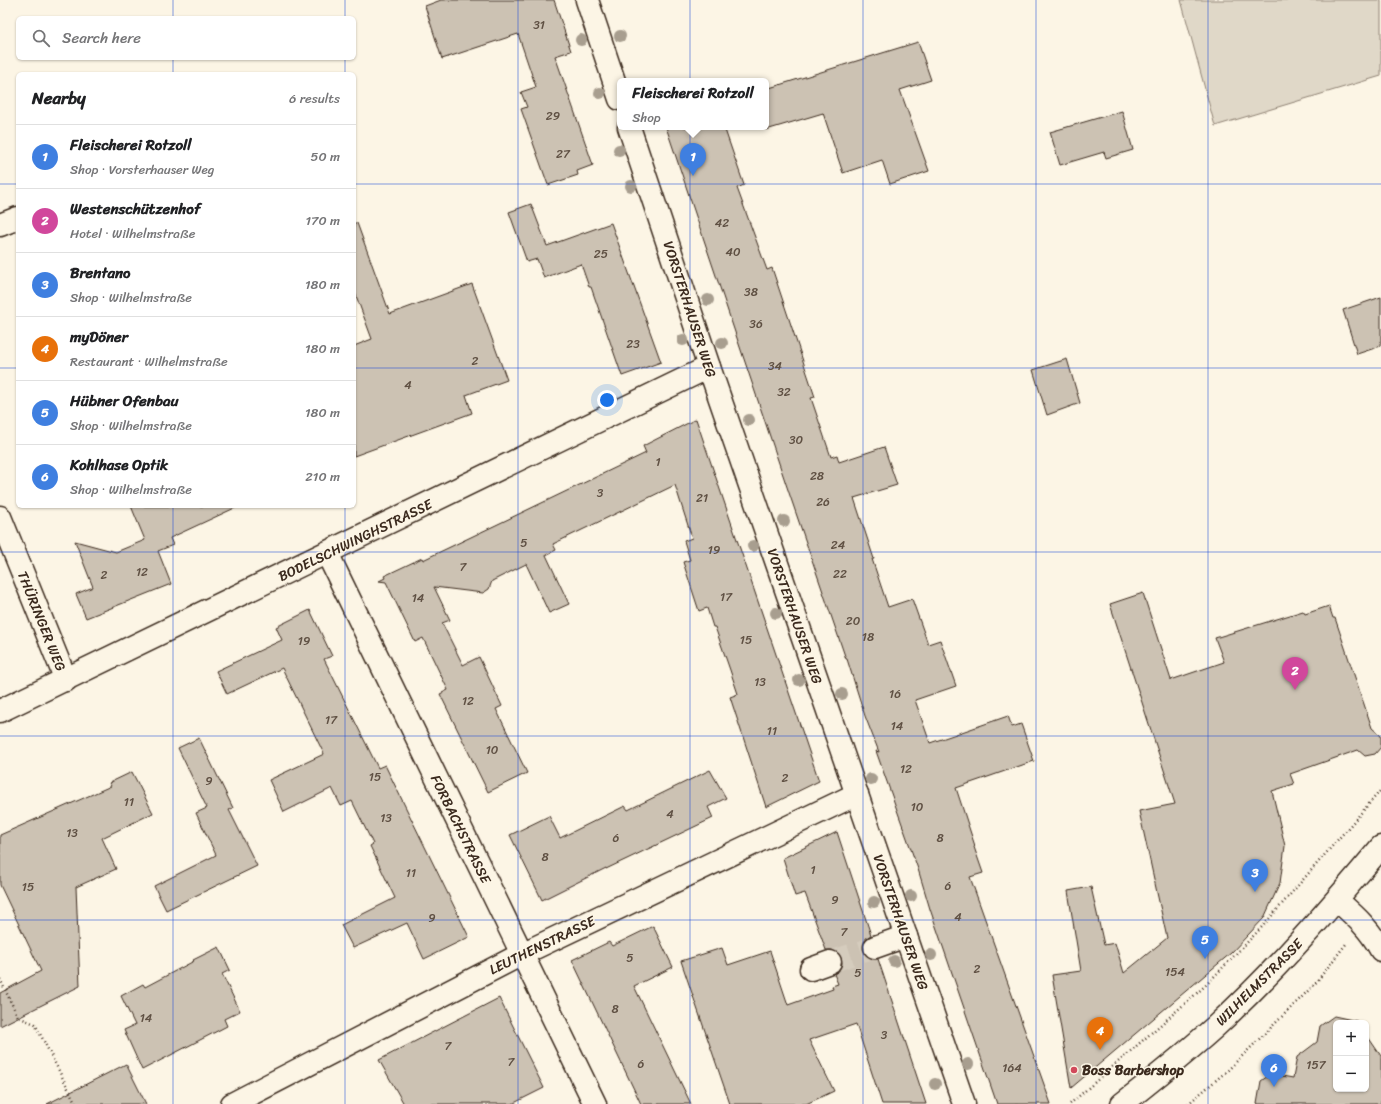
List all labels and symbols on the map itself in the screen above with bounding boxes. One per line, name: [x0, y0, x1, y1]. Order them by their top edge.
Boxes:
house number: 31: [533, 14, 545, 36]
house number: 29: [546, 105, 560, 127]
house number: 27: [556, 143, 571, 165]
pin: 1: [680, 143, 706, 176]
house number: 42: [715, 212, 729, 234]
street label: VORSTERHAUSER WEG: [656, 238, 723, 381]
house number: 40: [725, 241, 741, 263]
house number: 25: [594, 243, 608, 265]
house number: 38: [744, 281, 758, 303]
house number: 36: [749, 313, 763, 335]
house number: 23: [626, 333, 640, 355]
house number: 2: [472, 350, 479, 372]
house number: 34: [768, 355, 783, 377]
house number: 4: [404, 374, 412, 396]
house number: 32: [777, 381, 791, 403]
your location: [597, 390, 617, 410]
house number: 30: [789, 429, 803, 451]
house number: 1: [655, 451, 661, 473]
house number: 28: [810, 465, 824, 487]
house number: 3: [597, 482, 604, 504]
house number: 21: [696, 487, 708, 509]
house number: 26: [816, 491, 830, 513]
street label: BODELSCHWINGHSTRASSE: [274, 492, 438, 589]
house number: 5: [520, 532, 528, 554]
house number: 24: [831, 534, 846, 556]
house number: 19: [708, 539, 720, 561]
street label: VORSTERHAUSER WEG: [760, 545, 830, 688]
house number: 7: [460, 556, 468, 578]
house number: 12: [136, 561, 148, 583]
house number: 22: [833, 563, 847, 585]
house number: 2: [101, 564, 108, 586]
street label: THÜRINGER WEG: [10, 567, 73, 675]
house number: 17: [720, 586, 733, 608]
house number: 14: [412, 587, 425, 609]
house number: 20: [846, 610, 861, 632]
house number: 18: [862, 626, 874, 648]
house number: 15: [740, 629, 752, 651]
house number: 19: [298, 630, 310, 652]
pin: 2: [1282, 657, 1308, 690]
house number: 13: [754, 671, 766, 693]
house number: 16: [889, 683, 901, 705]
house number: 12: [462, 690, 474, 712]
house number: 17: [325, 709, 338, 731]
house number: 14: [891, 715, 904, 737]
house number: 11: [767, 720, 777, 742]
house number: 10: [486, 739, 499, 761]
house number: 12: [900, 758, 912, 780]
house number: 15: [369, 766, 381, 788]
house number: 2: [782, 767, 789, 789]
house number: 9: [205, 770, 213, 792]
street label: FORBACHSTRASSE: [423, 770, 498, 889]
house number: 11: [124, 791, 134, 813]
house number: 10: [911, 796, 924, 818]
house number: 4: [666, 803, 674, 825]
house number: 13: [380, 807, 392, 829]
house number: 13: [66, 822, 78, 844]
house number: 6: [613, 827, 620, 849]
house number: 8: [936, 827, 944, 849]
house number: 8: [541, 846, 549, 868]
street label: VORSTERHAUSER WEG: [866, 851, 936, 994]
house number: 1: [810, 859, 816, 881]
pin: 3: [1242, 859, 1268, 892]
house number: 11: [406, 862, 416, 884]
house number: 6: [945, 875, 952, 897]
house number: 15: [22, 876, 34, 898]
house number: 9: [831, 889, 839, 911]
house number: 4: [954, 906, 962, 928]
house number: 9: [428, 907, 436, 929]
street label: LEUTHENSTRASSE: [485, 908, 601, 982]
house number: 7: [841, 921, 849, 943]
pin: 5: [1192, 926, 1218, 959]
street label: WILHELMSTRASSE: [1210, 932, 1310, 1032]
house number: 5: [626, 947, 634, 969]
house number: 2: [974, 958, 981, 980]
house number: 154: [1165, 961, 1185, 983]
house number: 5: [854, 962, 862, 984]
house number: 8: [611, 998, 619, 1020]
house number: 14: [140, 1007, 153, 1029]
pin: 4: [1087, 1017, 1113, 1050]
house number: 3: [881, 1024, 888, 1046]
house number: 7: [445, 1035, 453, 1057]
house number: 7: [508, 1051, 516, 1073]
house number: 6: [638, 1053, 645, 1075]
pin: 6: [1261, 1054, 1287, 1087]
house number: 157: [1306, 1054, 1327, 1076]
house number: 164: [1002, 1057, 1022, 1079]
place label: Boss Barbershop: [1082, 1058, 1185, 1083]
marker: Boss Barbershop: [1069, 1065, 1079, 1075]

